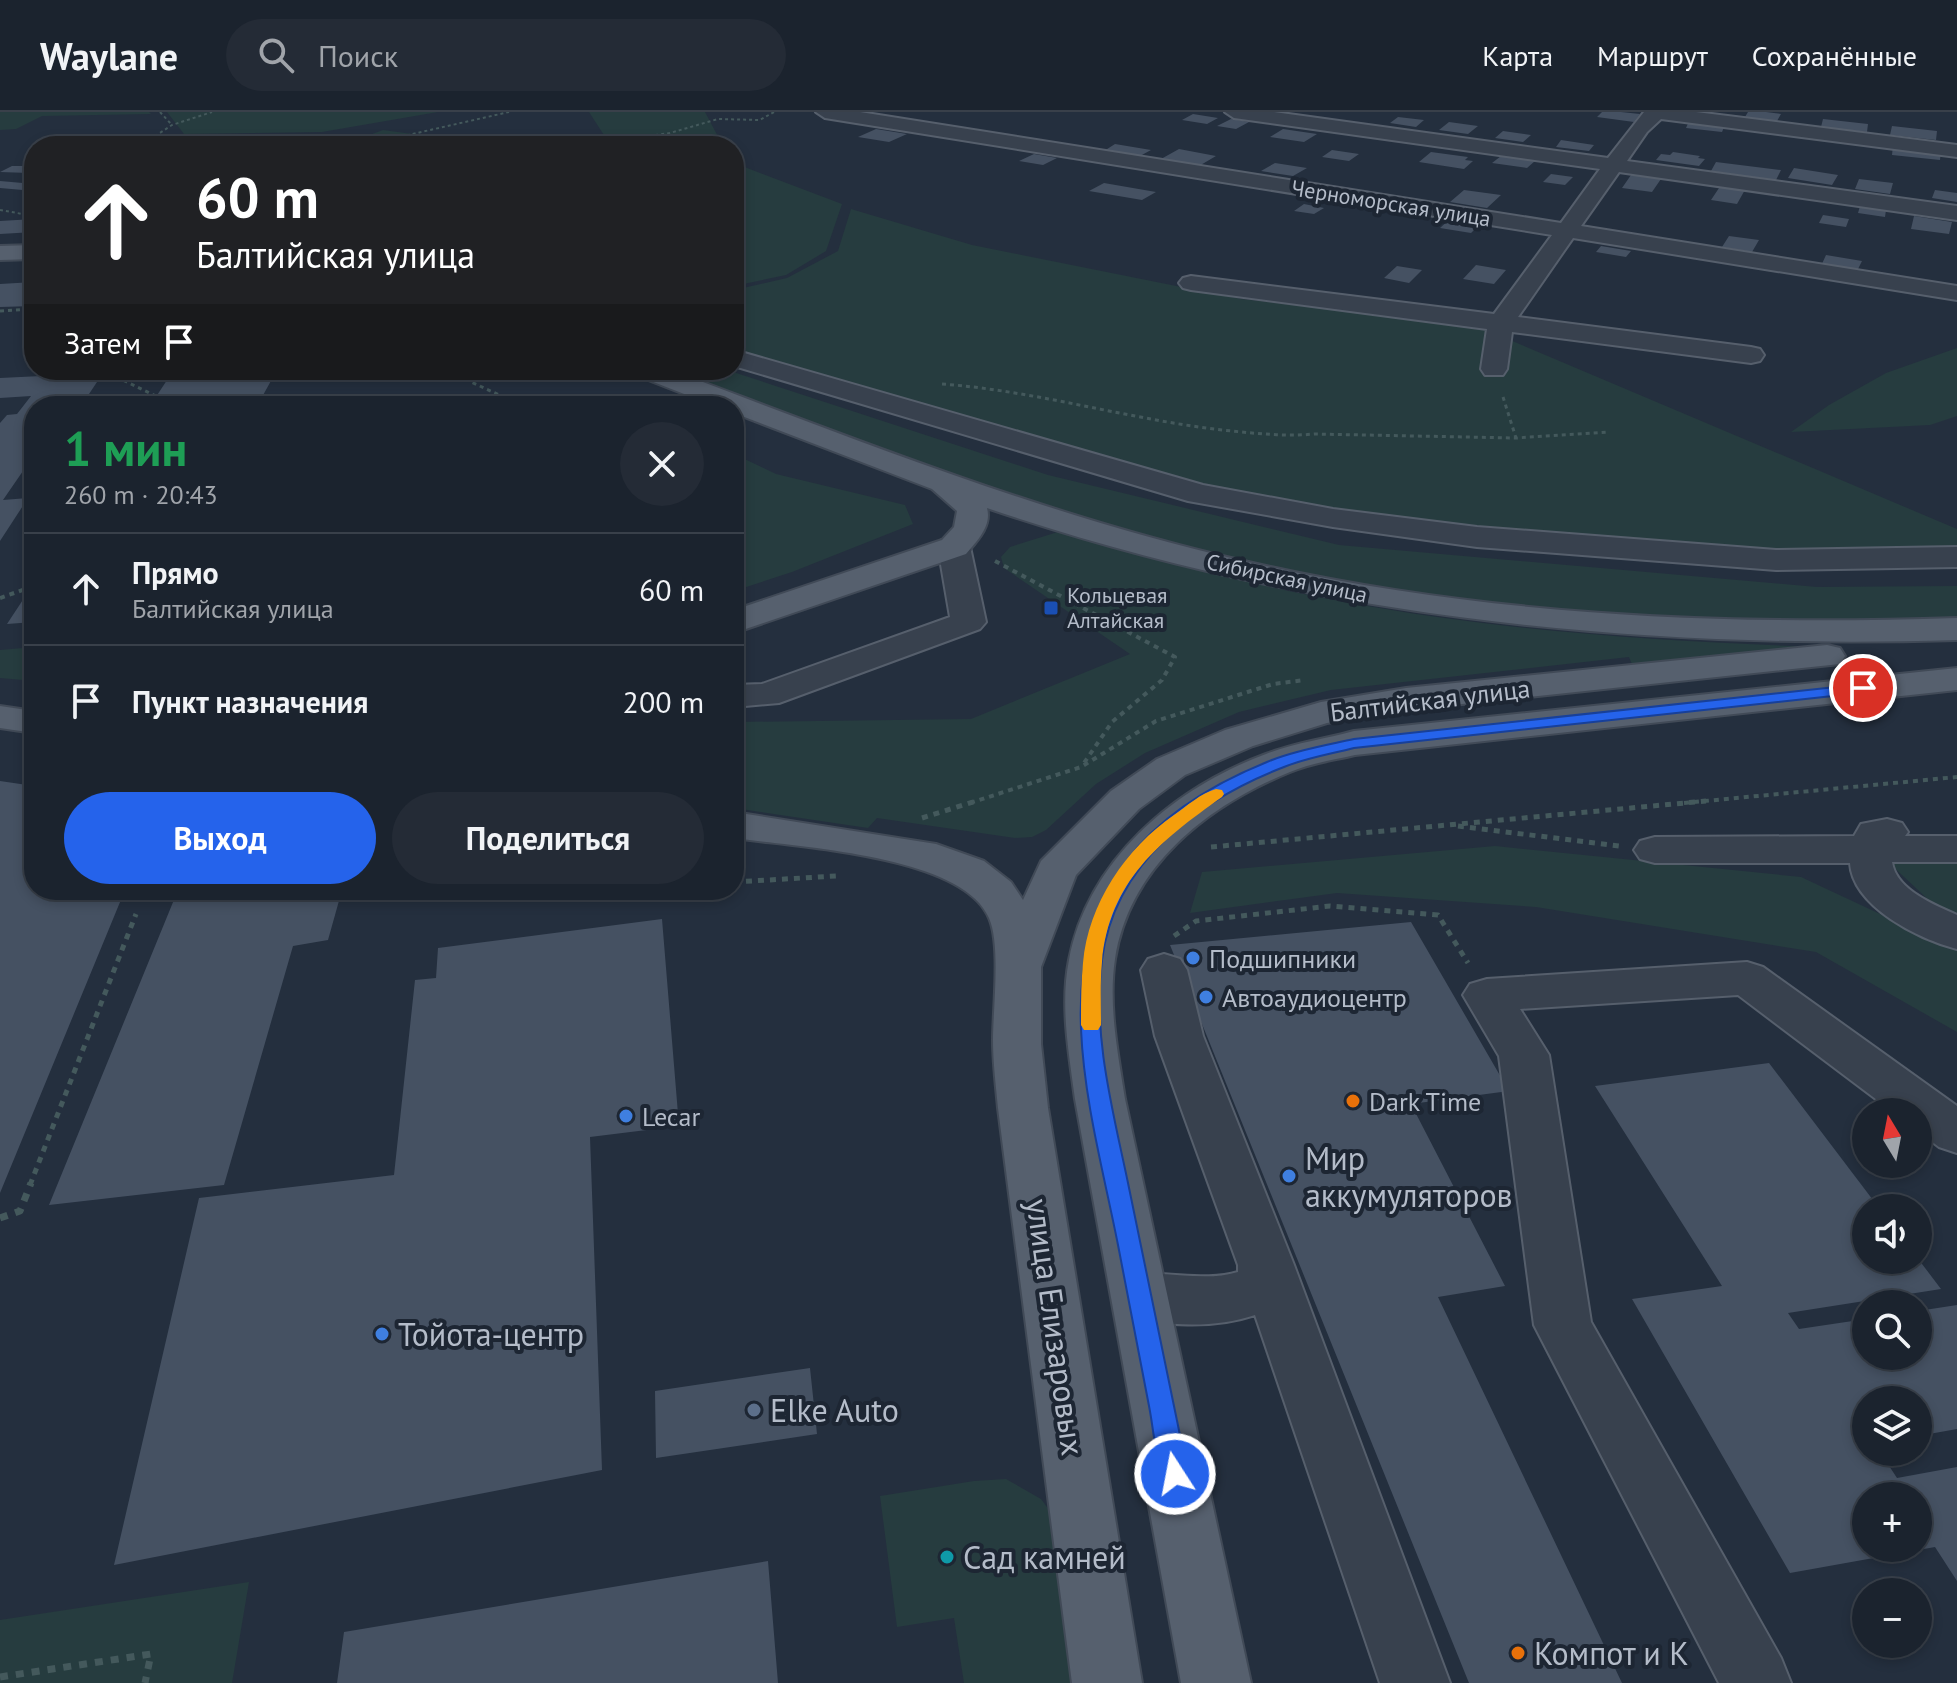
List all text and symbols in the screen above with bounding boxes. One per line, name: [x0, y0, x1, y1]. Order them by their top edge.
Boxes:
search box: [226, 19, 786, 91]
text: Waylane: [40, 31, 178, 80]
icon: search: [254, 33, 298, 77]
text: Поиск: [318, 36, 398, 75]
text: Карта: [1482, 37, 1553, 74]
text: Маршрут: [1597, 37, 1708, 74]
text: Сохранённые: [1752, 37, 1917, 74]
text: 60 m: [196, 161, 319, 233]
icon: ahead: [64, 168, 168, 272]
street label: Черноморская улица: [1289, 173, 1493, 233]
text: Балтийская улица: [196, 231, 475, 278]
icon: arrive: [157, 320, 201, 364]
text: Затем: [64, 323, 141, 362]
text: 1 мин: [64, 417, 187, 479]
button: close: [620, 422, 704, 506]
text: 260 m · 20:43: [64, 478, 218, 511]
street label: Сибирская улица: [1204, 547, 1370, 609]
text: Прямо: [132, 553, 219, 592]
icon: ahead: [64, 567, 108, 611]
text: 60 m: [639, 570, 704, 609]
place label: Кольцевая Алтайская: [1067, 581, 1168, 634]
text: Балтийская улица: [132, 592, 334, 625]
marker: Кольцевая Алтайская: [1042, 599, 1060, 617]
pin: [1829, 654, 1897, 722]
icon: arrive: [1841, 666, 1885, 710]
street label: Балтийская улица: [1328, 671, 1532, 729]
icon: arrive: [64, 679, 108, 723]
text: Пункт назначения: [132, 682, 368, 721]
text: 200 m: [623, 682, 704, 721]
button: Выход: [64, 792, 376, 884]
button: Поделиться: [392, 792, 704, 884]
place label: Подшипники: [1209, 942, 1356, 975]
marker: Подшипники: [1184, 949, 1202, 967]
place label: Автоаудиоцентр: [1222, 981, 1407, 1014]
marker: Автоаудиоцентр: [1197, 988, 1215, 1006]
place label: Dark Time: [1369, 1085, 1481, 1118]
marker: Dark Time: [1344, 1092, 1362, 1110]
north arrow: [1852, 1098, 1932, 1178]
map controls: [1852, 1098, 1932, 1658]
place label: Lecar: [642, 1100, 700, 1133]
marker: Lecar: [617, 1107, 635, 1125]
place label: Мир аккумуляторов: [1305, 1137, 1513, 1216]
marker: Мир аккумуляторов: [1280, 1167, 1298, 1185]
button: sound: [1852, 1194, 1932, 1274]
street label: улица Елизаровых: [1017, 1196, 1095, 1458]
button: search: [1852, 1290, 1932, 1370]
place label: Тойота-центр: [398, 1313, 584, 1355]
marker: Тойота-центр: [373, 1325, 391, 1343]
button: layers: [1852, 1386, 1932, 1466]
place label: Elke Auto: [770, 1389, 899, 1431]
marker: Elke Auto: [745, 1401, 763, 1419]
position arrow: [1133, 1432, 1217, 1516]
button: +: [1852, 1482, 1932, 1562]
place label: Сад камней: [963, 1536, 1126, 1578]
marker: Сад камней: [938, 1548, 956, 1566]
button: −: [1852, 1578, 1932, 1658]
place label: Компот и К: [1534, 1632, 1689, 1674]
marker: Компот и К: [1509, 1644, 1527, 1662]

